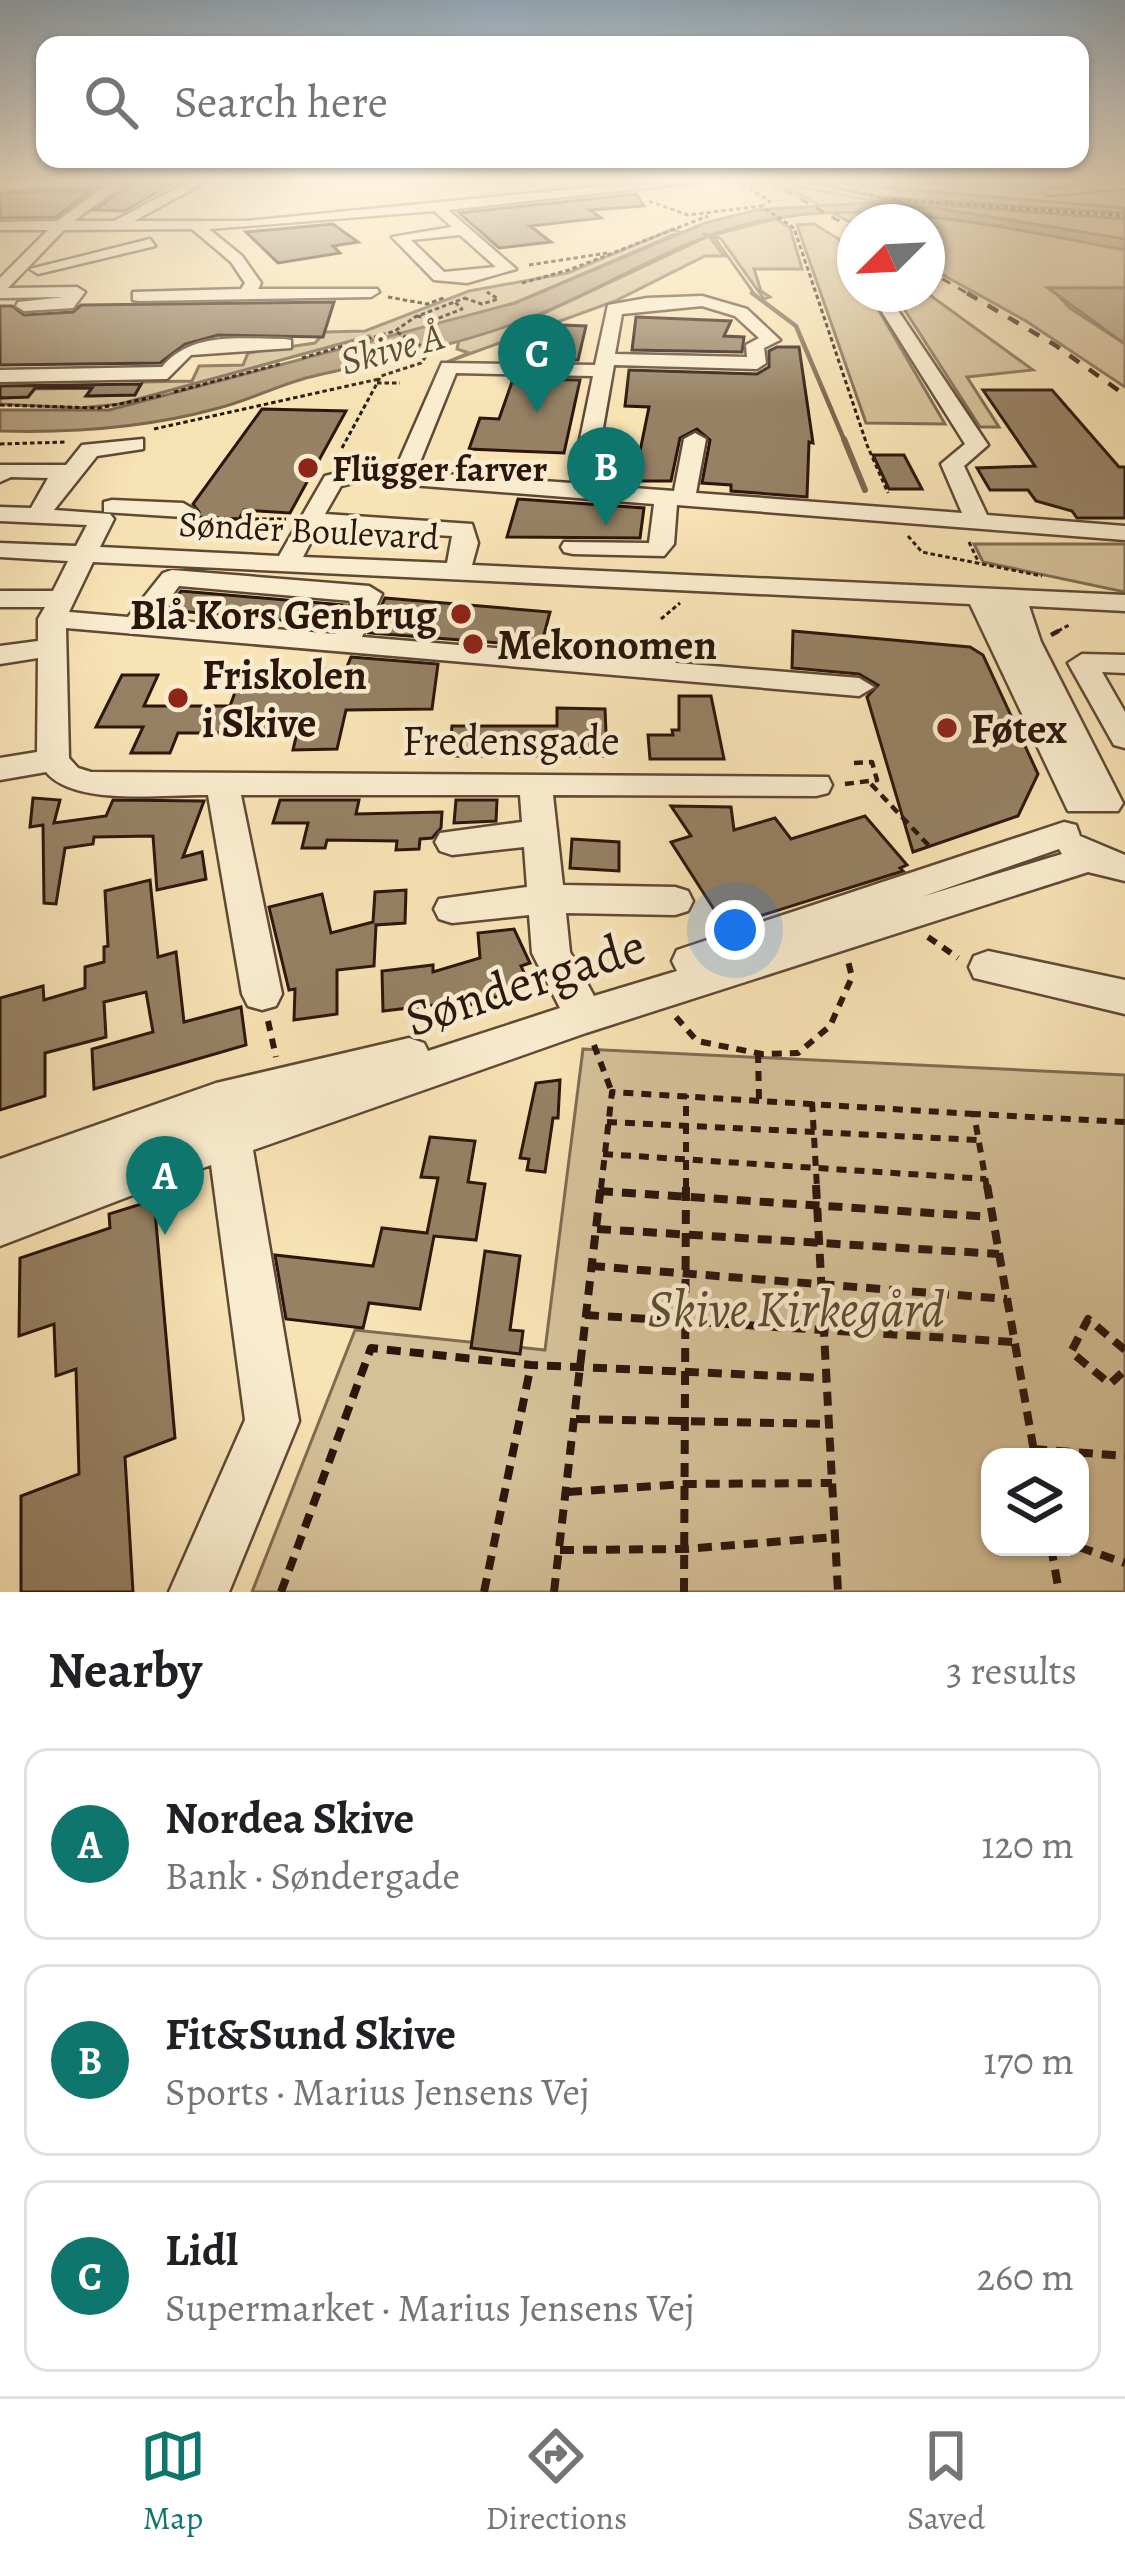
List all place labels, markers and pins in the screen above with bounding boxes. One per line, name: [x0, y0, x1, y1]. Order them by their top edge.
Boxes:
pin: C: [498, 314, 576, 413]
pin: B: [567, 427, 645, 526]
place label: Flügger farver: [332, 444, 547, 493]
marker: Flügger farver: [295, 455, 321, 481]
place label: Blå Kors Genbrug: [130, 586, 438, 643]
marker: Blå Kors Genbrug: [448, 601, 474, 627]
place label: Mekonomen: [497, 616, 717, 673]
marker: Mekonomen: [460, 631, 486, 657]
place label: Friskolen i Skive: [202, 646, 367, 751]
marker: Friskolen i Skive: [165, 685, 191, 711]
place label: Føtex: [971, 700, 1067, 757]
marker: Føtex: [934, 715, 960, 741]
pin: A: [126, 1136, 204, 1235]

